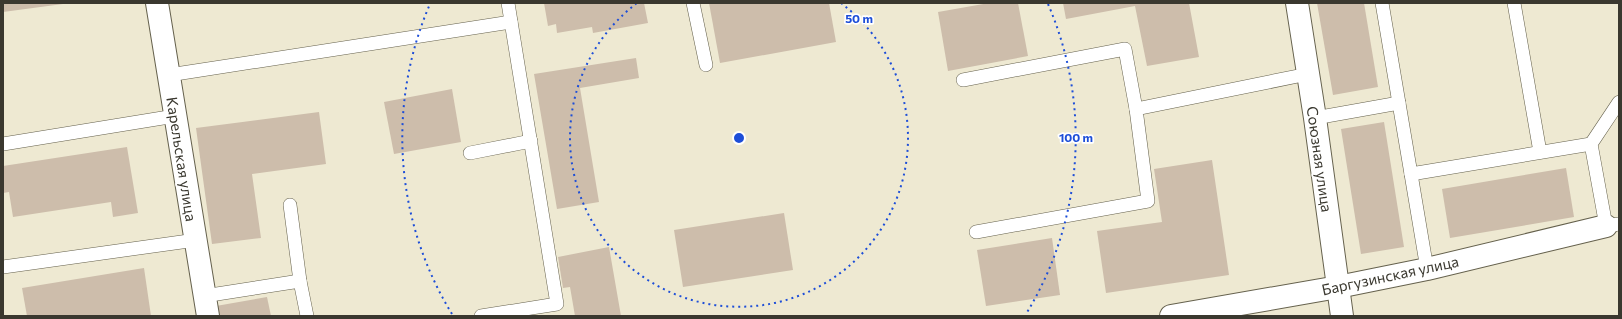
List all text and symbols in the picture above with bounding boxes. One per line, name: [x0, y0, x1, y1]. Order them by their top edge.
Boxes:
text: 50 m: [845, 11, 873, 25]
street label: Карельская улица: [163, 95, 201, 223]
street label: Союзная улица: [1304, 105, 1336, 213]
text: 100 m: [1059, 130, 1093, 144]
centre of rings: [732, 131, 746, 145]
street label: Баргузинская улица: [1320, 252, 1460, 298]

